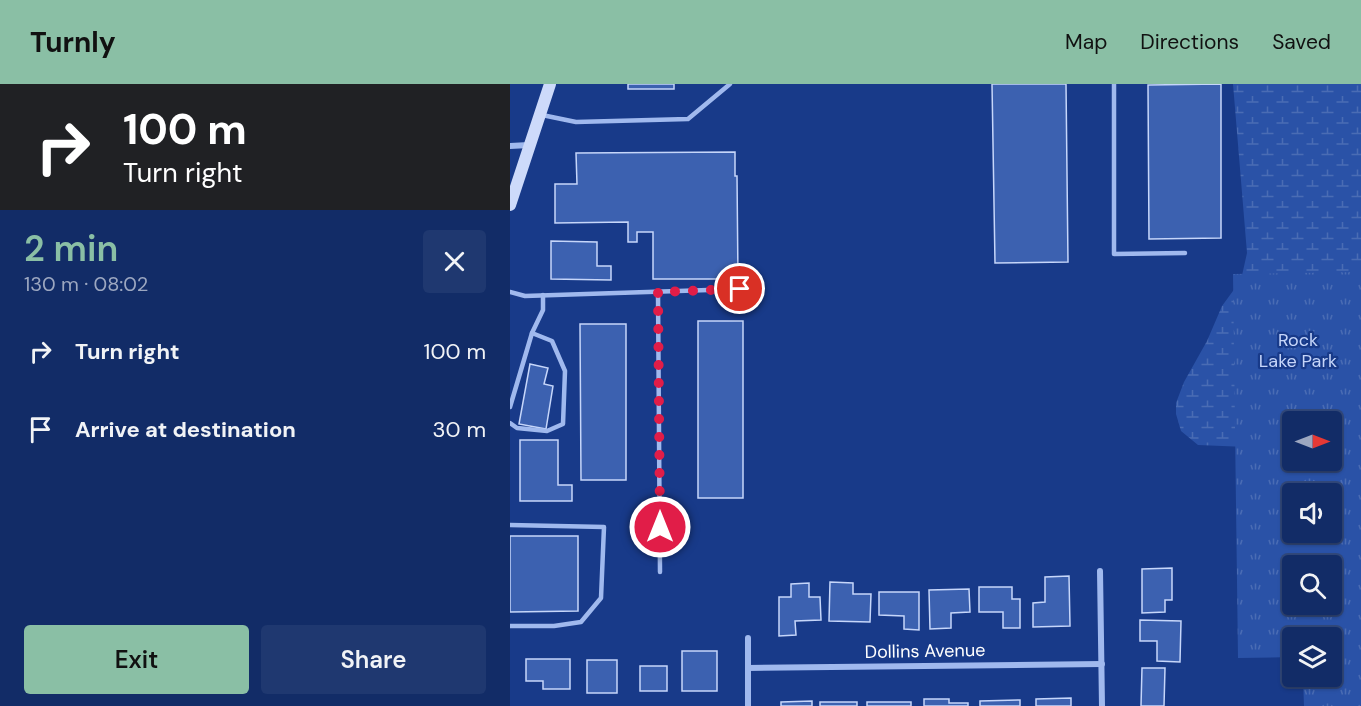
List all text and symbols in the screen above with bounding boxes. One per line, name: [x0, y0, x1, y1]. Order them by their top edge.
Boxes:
text: Turnly: [30, 24, 116, 61]
text: Map: [1065, 28, 1107, 56]
text: Directions: [1140, 28, 1239, 56]
text: Saved: [1272, 28, 1331, 56]
text: 100 m: [123, 102, 247, 157]
icon: right: [24, 108, 102, 186]
text: Turn right: [123, 155, 243, 190]
text: 2 min: [24, 225, 118, 272]
button: close: [423, 230, 486, 293]
pin: [714, 263, 765, 314]
text: 130 m · 08:02: [24, 271, 148, 297]
icon: arrive: [723, 272, 756, 305]
park label: Rock Lake Park: [1259, 328, 1337, 373]
icon: right: [24, 335, 57, 368]
text: Turn right: [75, 337, 180, 366]
text: 100 m: [424, 337, 486, 366]
north arrow: [1282, 411, 1342, 471]
map controls: [1282, 411, 1342, 687]
icon: arrive: [24, 413, 57, 446]
text: Arrive at destination: [75, 415, 296, 444]
text: 30 m: [432, 415, 486, 444]
button: sound: [1282, 483, 1342, 543]
position arrow: [628, 495, 692, 559]
button: search: [1282, 555, 1342, 615]
button: Exit: [24, 625, 249, 694]
button: Share: [261, 625, 486, 694]
button: layers: [1282, 627, 1342, 687]
street label: Dollins Avenue: [864, 638, 986, 664]

